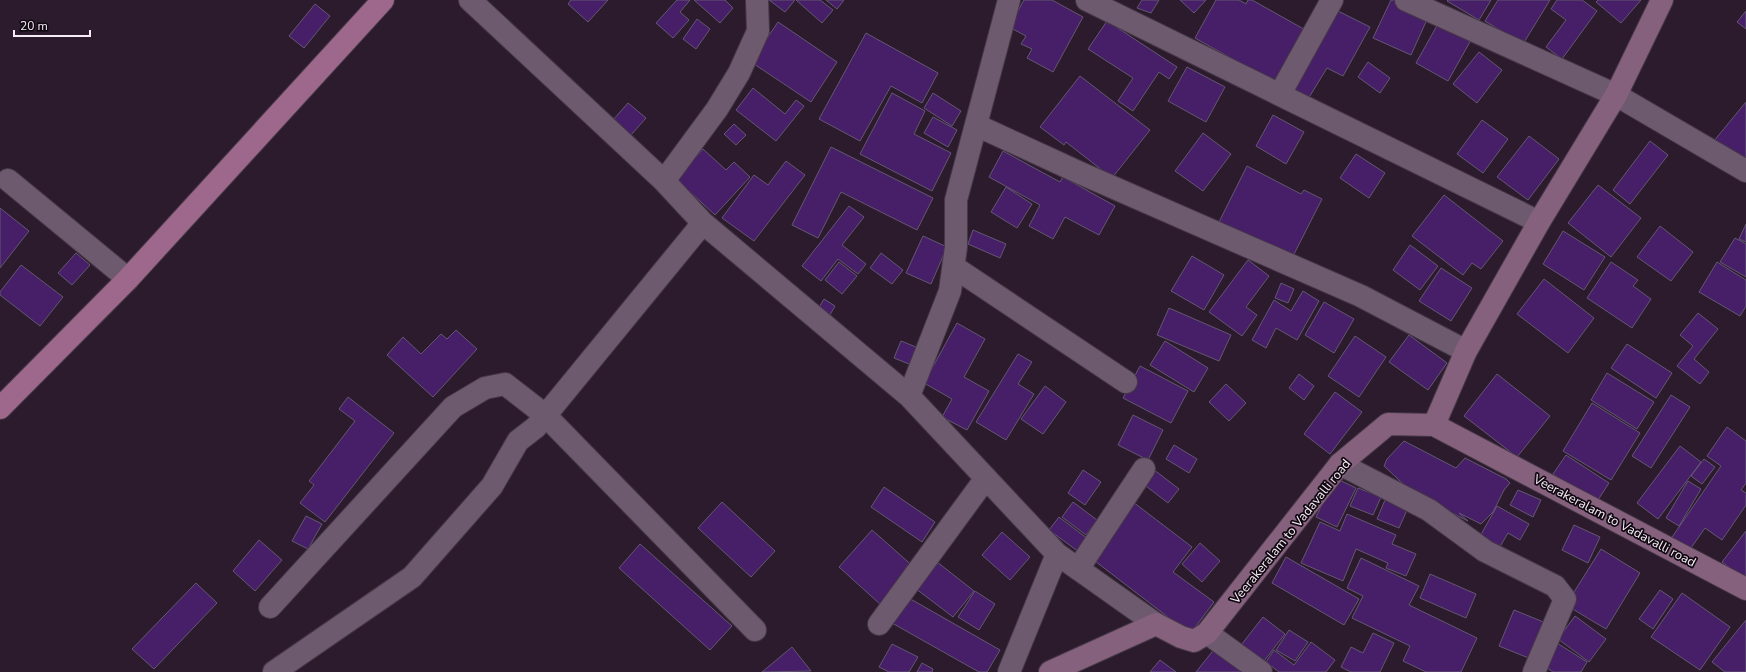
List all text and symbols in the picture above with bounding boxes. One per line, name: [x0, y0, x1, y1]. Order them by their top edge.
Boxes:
scale bar: [14, 12, 90, 38]
text: 20 m: [20, 18, 48, 34]
street label: Veerakeralam to Vadavalli road: [1226, 455, 1355, 609]
street label: Veerakeralam to Vadavalli road: [1529, 470, 1699, 572]

